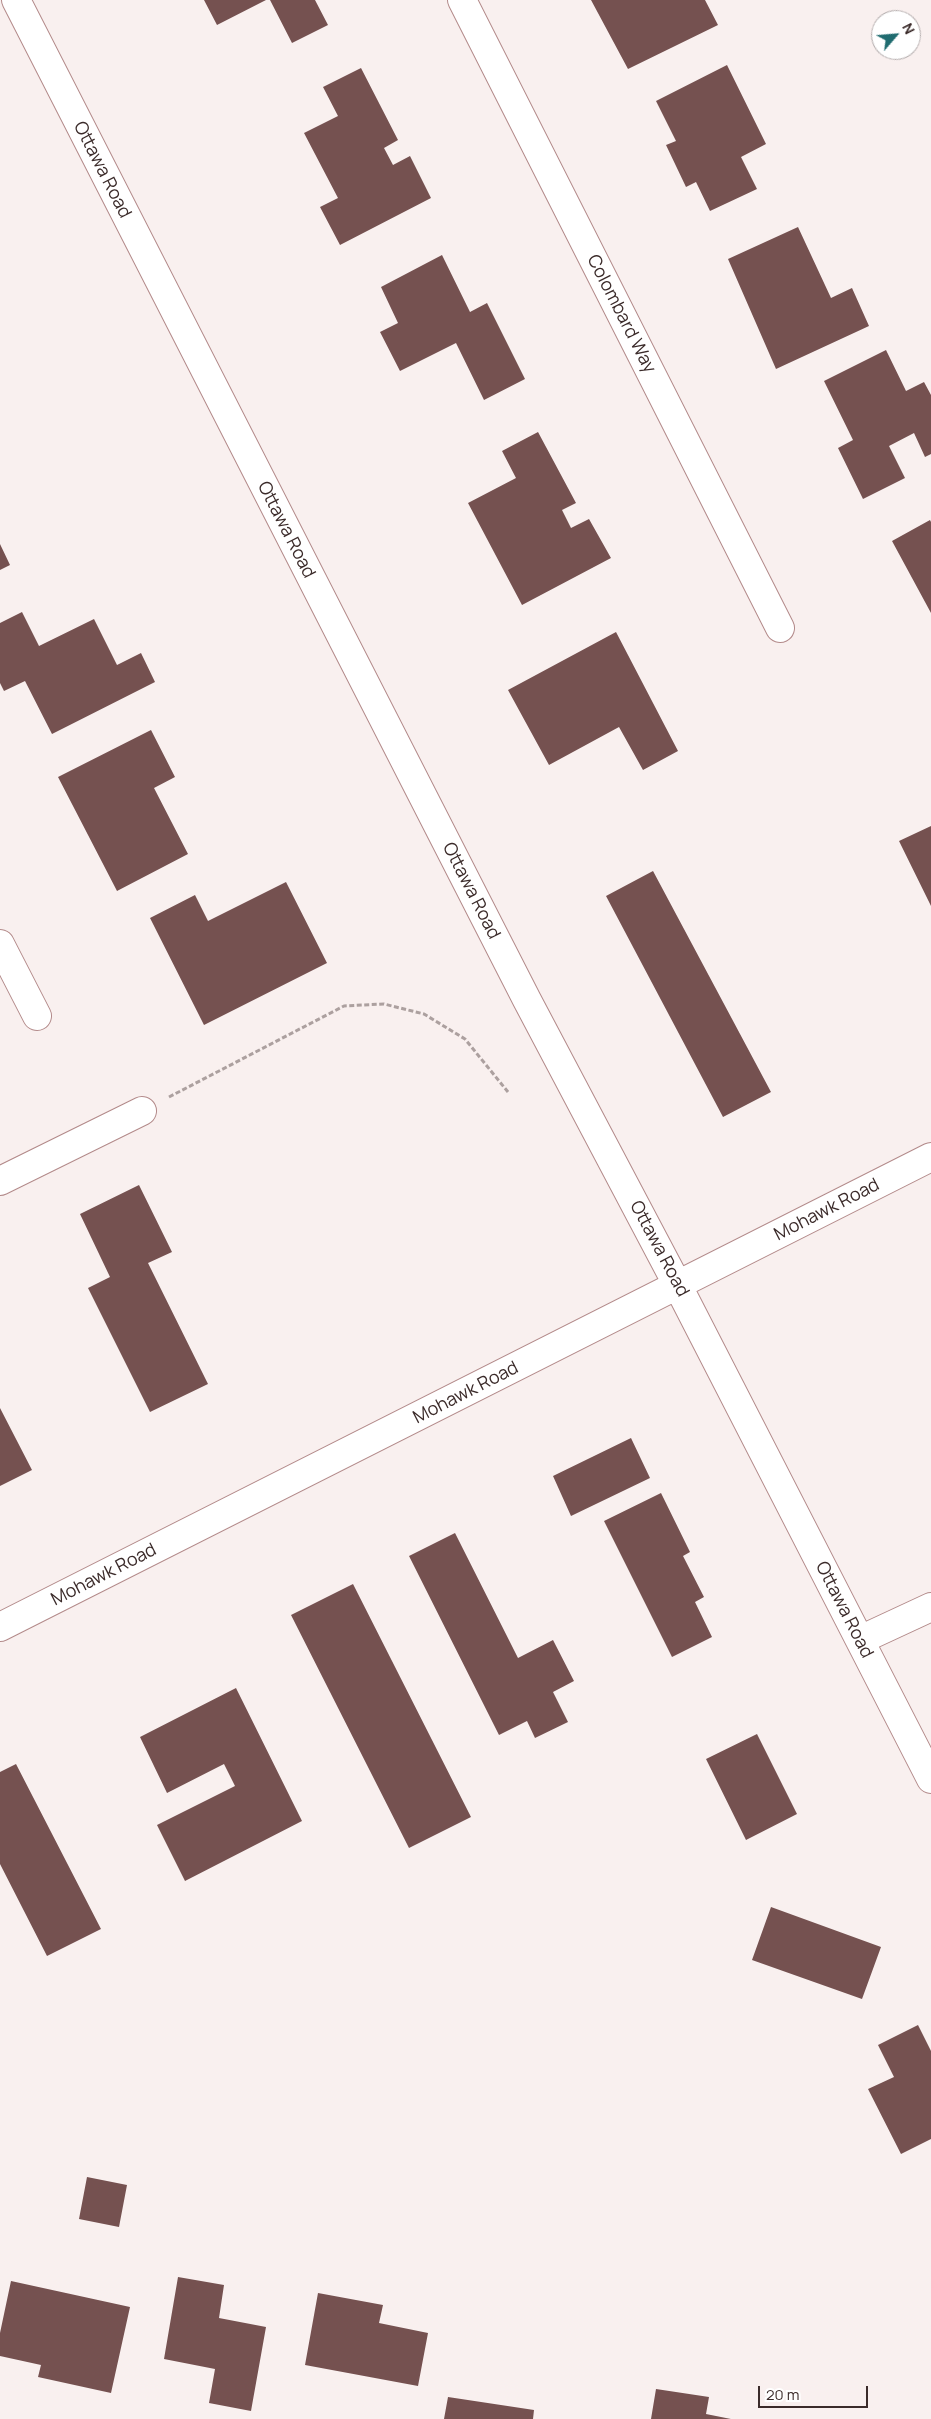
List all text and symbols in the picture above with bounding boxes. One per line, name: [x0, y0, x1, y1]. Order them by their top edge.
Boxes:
north arrow: [871, 10, 921, 60]
text: N: [898, 20, 920, 37]
street label: Ottawa Road: [68, 118, 136, 222]
street label: Colombard Way: [582, 251, 660, 377]
street label: Ottawa Road: [252, 478, 320, 582]
street label: Ottawa Road: [437, 839, 505, 943]
street label: Mohawk Road: [771, 1174, 883, 1246]
street label: Ottawa Road: [625, 1197, 693, 1301]
street label: Mohawk Road: [410, 1357, 522, 1429]
street label: Mohawk Road: [48, 1539, 160, 1611]
street label: Ottawa Road: [810, 1558, 878, 1662]
scale bar: [761, 2376, 871, 2408]
text: 20 m: [766, 2384, 799, 2405]

